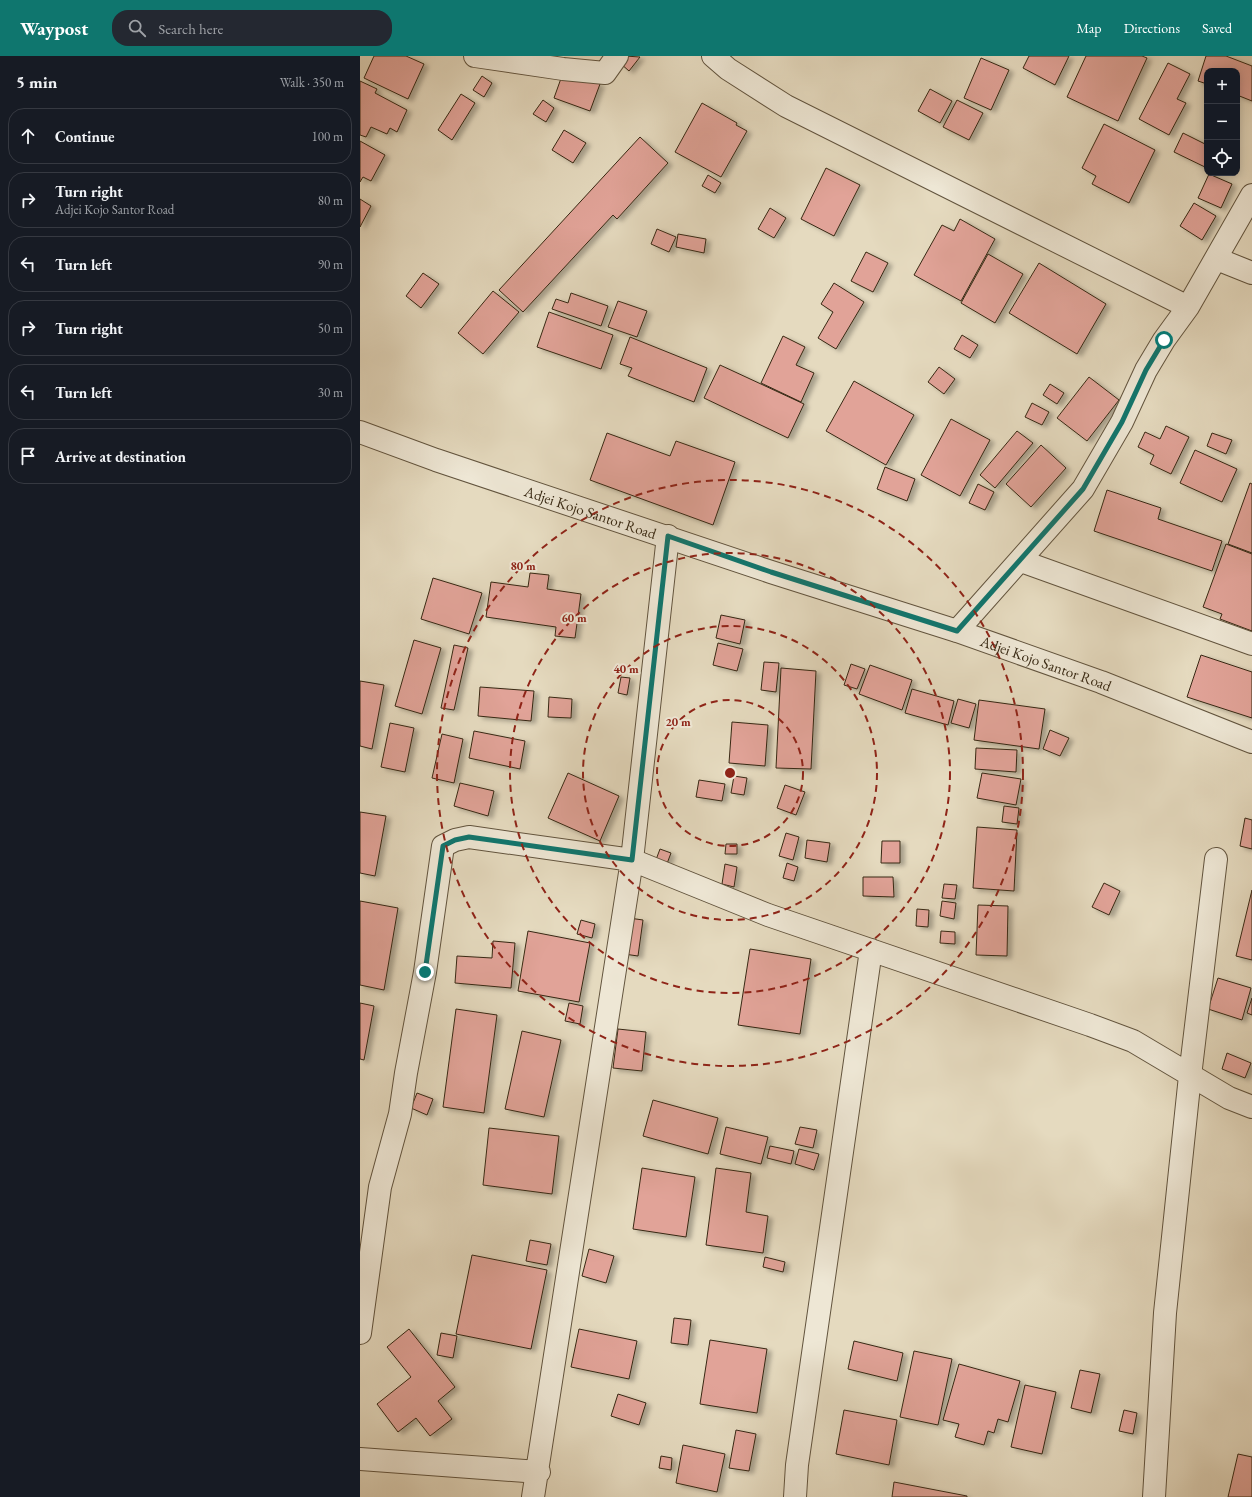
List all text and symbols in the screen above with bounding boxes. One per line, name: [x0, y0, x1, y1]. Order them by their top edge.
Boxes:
search box: [112, 10, 392, 46]
text: Waypost: [20, 16, 88, 41]
icon: search: [126, 17, 148, 39]
text: Search here: [158, 19, 223, 38]
text: Map: [1076, 19, 1102, 37]
text: Directions: [1124, 19, 1180, 37]
text: Saved: [1202, 19, 1232, 37]
map controls: [1204, 68, 1240, 176]
button: +: [1204, 68, 1240, 104]
text: 5 min: [16, 71, 57, 93]
text: Walk · 350 m: [280, 74, 344, 91]
button: −: [1204, 104, 1240, 140]
icon: ahead: [17, 125, 39, 147]
text: Continue: [55, 127, 115, 146]
text: 100 m: [312, 128, 343, 145]
button: locate: [1204, 140, 1240, 176]
text: Turn right: [55, 182, 123, 201]
icon: right: [17, 189, 39, 211]
text: 80 m: [318, 192, 343, 209]
text: Adjei Kojo Santor Road: [55, 201, 174, 218]
icon: left: [17, 253, 39, 275]
text: Turn left: [55, 255, 112, 274]
text: 90 m: [318, 256, 343, 273]
icon: right: [17, 317, 39, 339]
text: Turn right: [55, 319, 123, 338]
text: 50 m: [318, 320, 343, 337]
route start: [1155, 331, 1173, 349]
icon: left: [17, 381, 39, 403]
text: Turn left: [55, 383, 112, 402]
text: 30 m: [318, 384, 343, 401]
icon: arrive: [17, 445, 39, 467]
text: Arrive at destination: [55, 447, 186, 466]
street label: Adjei Kojo Santor Road: [521, 480, 659, 543]
text: 80 m: [510, 558, 536, 574]
text: 60 m: [561, 610, 587, 626]
street label: Adjei Kojo Santor Road: [977, 630, 1115, 695]
text: 40 m: [613, 661, 639, 677]
text: 20 m: [665, 714, 691, 730]
centre of rings: [723, 766, 737, 780]
route end: [416, 963, 434, 981]

